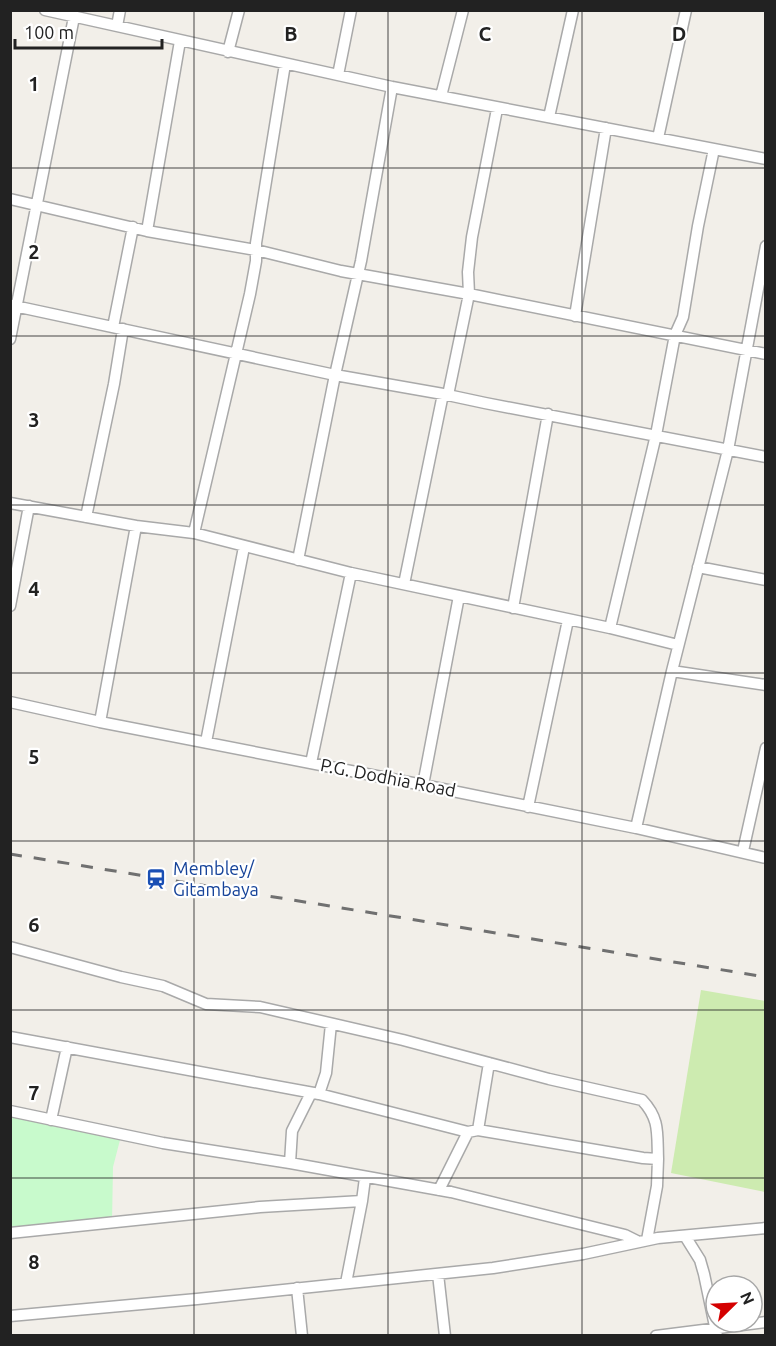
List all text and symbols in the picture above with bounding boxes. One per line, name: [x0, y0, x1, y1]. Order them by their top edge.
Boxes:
scale bar: [15, 12, 162, 50]
text: 100 m: [24, 22, 74, 42]
text: B: [284, 22, 298, 45]
text: C: [479, 22, 492, 45]
text: D: [672, 22, 686, 45]
text: 1: [28, 72, 40, 95]
text: 2: [28, 240, 40, 263]
text: 3: [28, 408, 40, 431]
text: 4: [28, 577, 40, 600]
text: 5: [28, 745, 40, 768]
street label: P.G. Dodhia Road: [319, 754, 458, 800]
place label: Membley/ Gitambaya: [173, 858, 259, 899]
station icon: Membley/ Gitambaya: [144, 867, 168, 891]
text: 6: [28, 913, 40, 936]
text: 7: [28, 1081, 40, 1104]
text: 8: [28, 1250, 40, 1273]
north arrow: [704, 1274, 764, 1334]
text: N: [737, 1289, 758, 1307]

